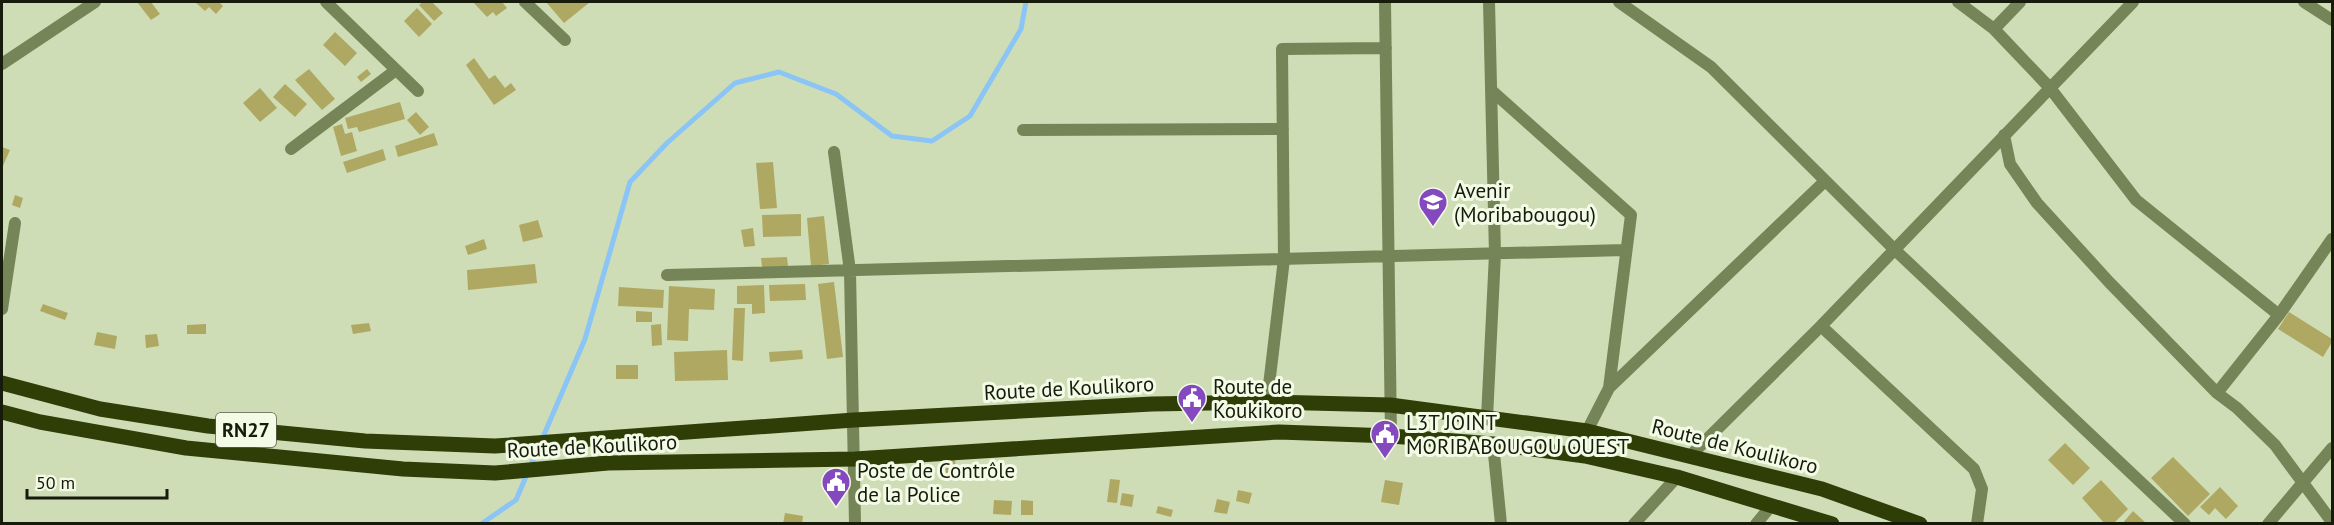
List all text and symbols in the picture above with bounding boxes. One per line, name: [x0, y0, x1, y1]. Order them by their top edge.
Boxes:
place label: Avenir (Moribabougou): [1454, 177, 1596, 228]
school or university icon: Avenir (Moribabougou): [1417, 186, 1449, 228]
street label: Route de Koulikoro: [983, 370, 1155, 406]
place label: Route de Koukikoro: [1213, 373, 1303, 424]
public building icon: Route de Koukikoro: [1176, 382, 1208, 424]
place label: L3T JOINT MORIBABOUGOU OUEST: [1406, 409, 1629, 460]
street label: Route de Koulikoro: [1649, 412, 1821, 480]
road number: RN27: [216, 413, 276, 447]
public building icon: L3T JOINT MORIBABOUGOU OUEST: [1369, 418, 1401, 460]
street label: Route de Koulikoro: [506, 428, 678, 464]
place label: Poste de Contrôle de la Police: [857, 457, 1015, 508]
scale bar: [27, 462, 166, 500]
public building icon: Poste de Contrôle de la Police: [820, 466, 852, 508]
text: 50 m: [36, 471, 75, 494]

